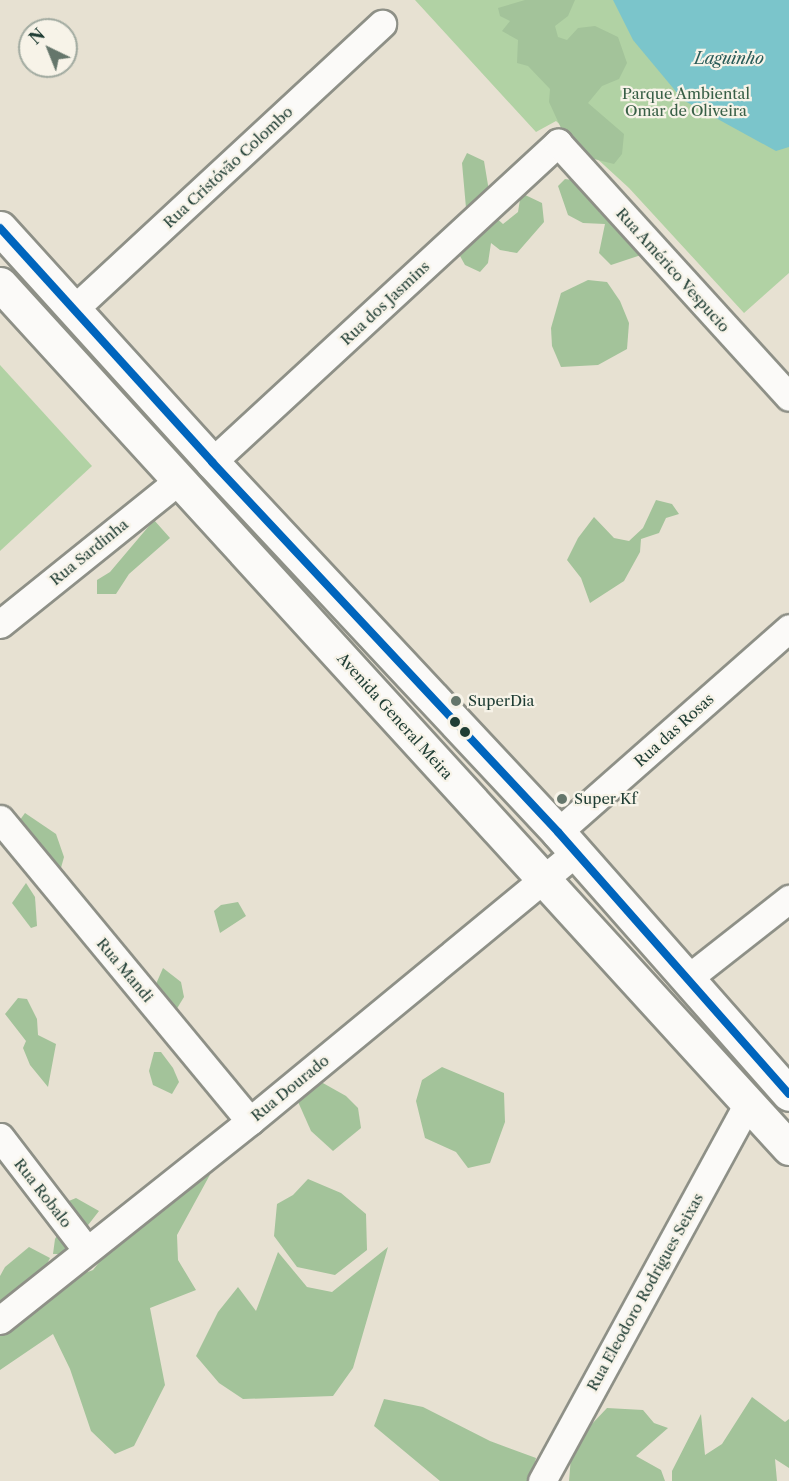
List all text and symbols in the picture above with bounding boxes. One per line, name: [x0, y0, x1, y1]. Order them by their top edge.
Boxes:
north arrow: [18, 18, 78, 78]
text: N: [25, 24, 49, 48]
water label: Laguinho: [694, 48, 764, 68]
park label: Parque Ambiental Omar de Oliveira: [622, 84, 750, 119]
street label: Rua Cristóvão Colombo: [160, 102, 296, 232]
street label: Rua Américo Vespucio: [612, 204, 734, 336]
street label: Rua dos Jasmins: [337, 257, 433, 349]
street label: Rua Sardinha: [46, 515, 132, 589]
street label: Avenida General Meira: [333, 649, 457, 783]
street label: Rua das Rosas: [631, 690, 717, 770]
place label: SuperDia: [468, 692, 535, 710]
marker: SuperDia: [449, 694, 463, 708]
unlabelled marker: [449, 716, 461, 728]
unlabelled marker: [459, 726, 471, 738]
place label: Super Kf: [574, 790, 637, 808]
marker: Super Kf: [555, 792, 569, 806]
street label: Rua Mandi: [93, 934, 157, 1006]
street label: Rua Dourado: [247, 1051, 333, 1125]
street label: Rua Robalo: [10, 1155, 76, 1231]
street label: Rua Eleodoro Rodrigues Seixas: [583, 1190, 707, 1394]

